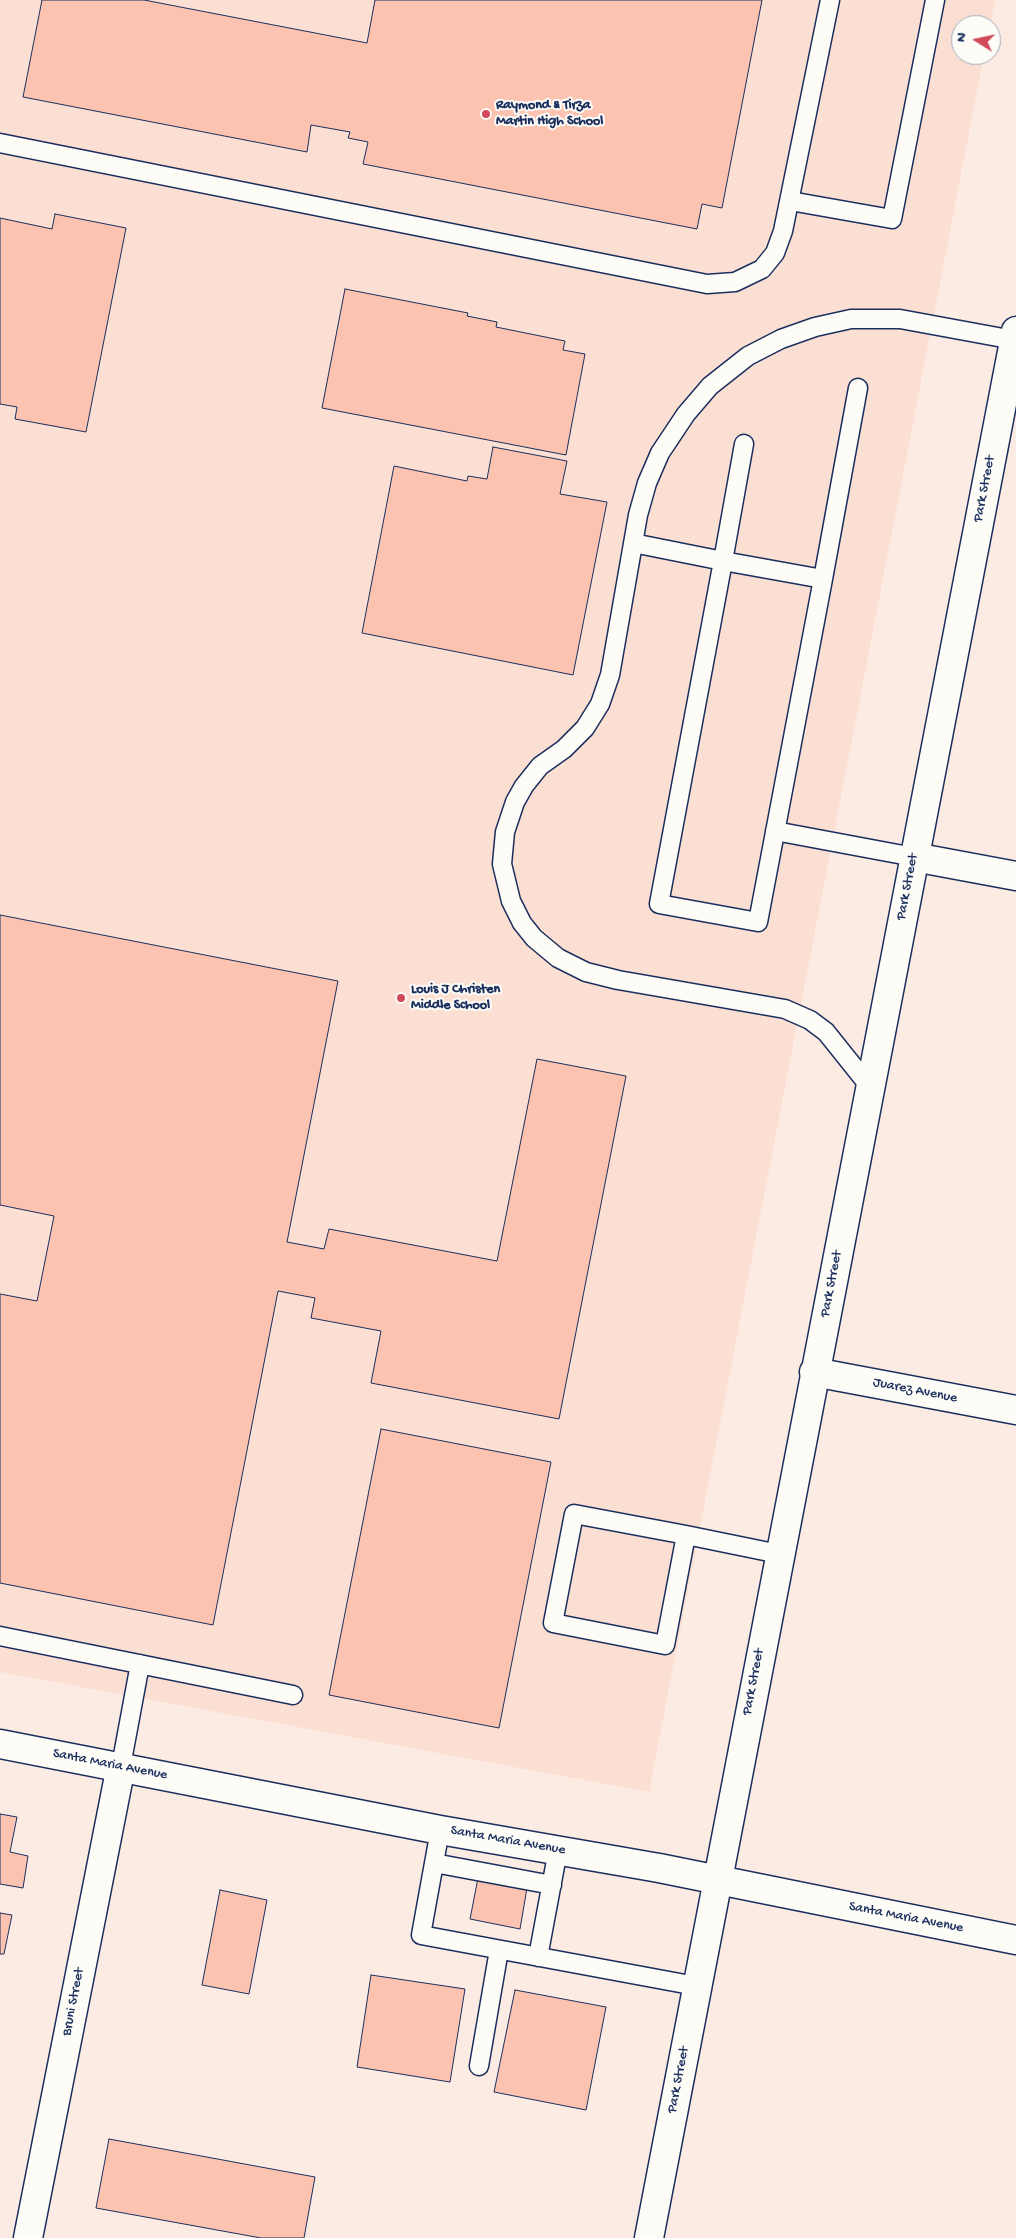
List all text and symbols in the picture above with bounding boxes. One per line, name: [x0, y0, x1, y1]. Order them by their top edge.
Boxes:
north arrow: [951, 15, 1001, 65]
text: N: [953, 32, 971, 43]
place label: Raymond & Tirza Martin High School: [496, 98, 603, 130]
marker: Raymond & Tirza Martin High School: [480, 108, 492, 120]
street label: Park Street: [970, 454, 1000, 524]
street label: Park Street: [893, 852, 923, 922]
place label: Louis J Christen Middle School: [411, 982, 500, 1014]
marker: Louis J Christen Middle School: [395, 992, 407, 1004]
street label: Park Street: [817, 1249, 847, 1319]
street label: Juarez Avenue: [871, 1375, 959, 1407]
street label: Park Street: [739, 1647, 769, 1717]
street label: Santa Maria Avenue: [51, 1746, 169, 1784]
street label: Santa Maria Avenue: [449, 1823, 567, 1859]
street label: Santa Maria Avenue: [847, 1899, 965, 1937]
street label: Bruni Street: [59, 1967, 89, 2037]
street label: Park Street: [664, 2045, 694, 2115]

